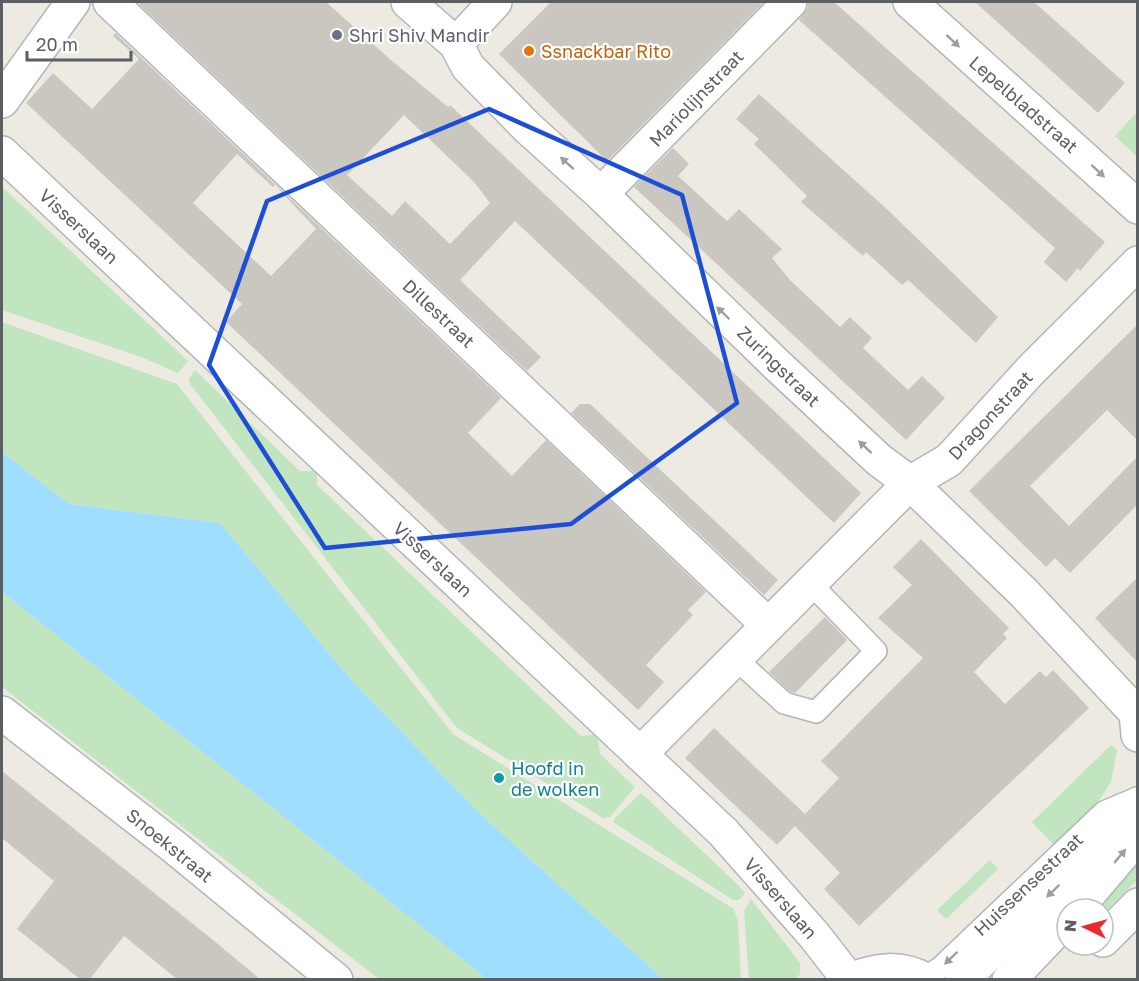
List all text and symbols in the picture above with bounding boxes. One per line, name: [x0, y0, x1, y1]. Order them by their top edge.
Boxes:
scale bar: [27, 24, 130, 62]
place label: Shri Shiv Mandir: [349, 24, 490, 46]
marker: Shri Shiv Mandir: [330, 28, 344, 42]
text: 20 m: [36, 33, 78, 55]
one-way arrow: [946, 34, 960, 48]
place label: Ssnackbar Rito: [541, 40, 671, 62]
marker: Ssnackbar Rito: [522, 44, 536, 58]
street label: Mariolijnstraat: [644, 45, 748, 151]
street label: Lepelbladstraat: [965, 51, 1083, 157]
one-way arrow: [560, 157, 575, 170]
one-way arrow: [1091, 164, 1106, 178]
street label: Visserslaan: [35, 184, 123, 268]
street label: Dillestraat: [399, 274, 479, 352]
one-way arrow: [716, 306, 730, 320]
street label: Zuringstraat: [733, 321, 825, 411]
street label: Dragonstraat: [943, 366, 1037, 464]
one-way arrow: [858, 440, 872, 454]
street label: Visserslaan: [389, 517, 477, 601]
place label: Hoofd in de wolken: [511, 757, 599, 800]
marker: Hoofd in de wolken: [492, 771, 506, 785]
street label: Snoekstraat: [122, 803, 218, 887]
street label: Huissensestraat: [969, 828, 1087, 940]
one-way arrow: [1113, 849, 1126, 864]
street label: Visserslaan: [740, 853, 822, 943]
one-way arrow: [1046, 883, 1060, 897]
north arrow: [1055, 897, 1115, 957]
text: N: [1060, 919, 1081, 933]
one-way arrow: [944, 950, 958, 964]

